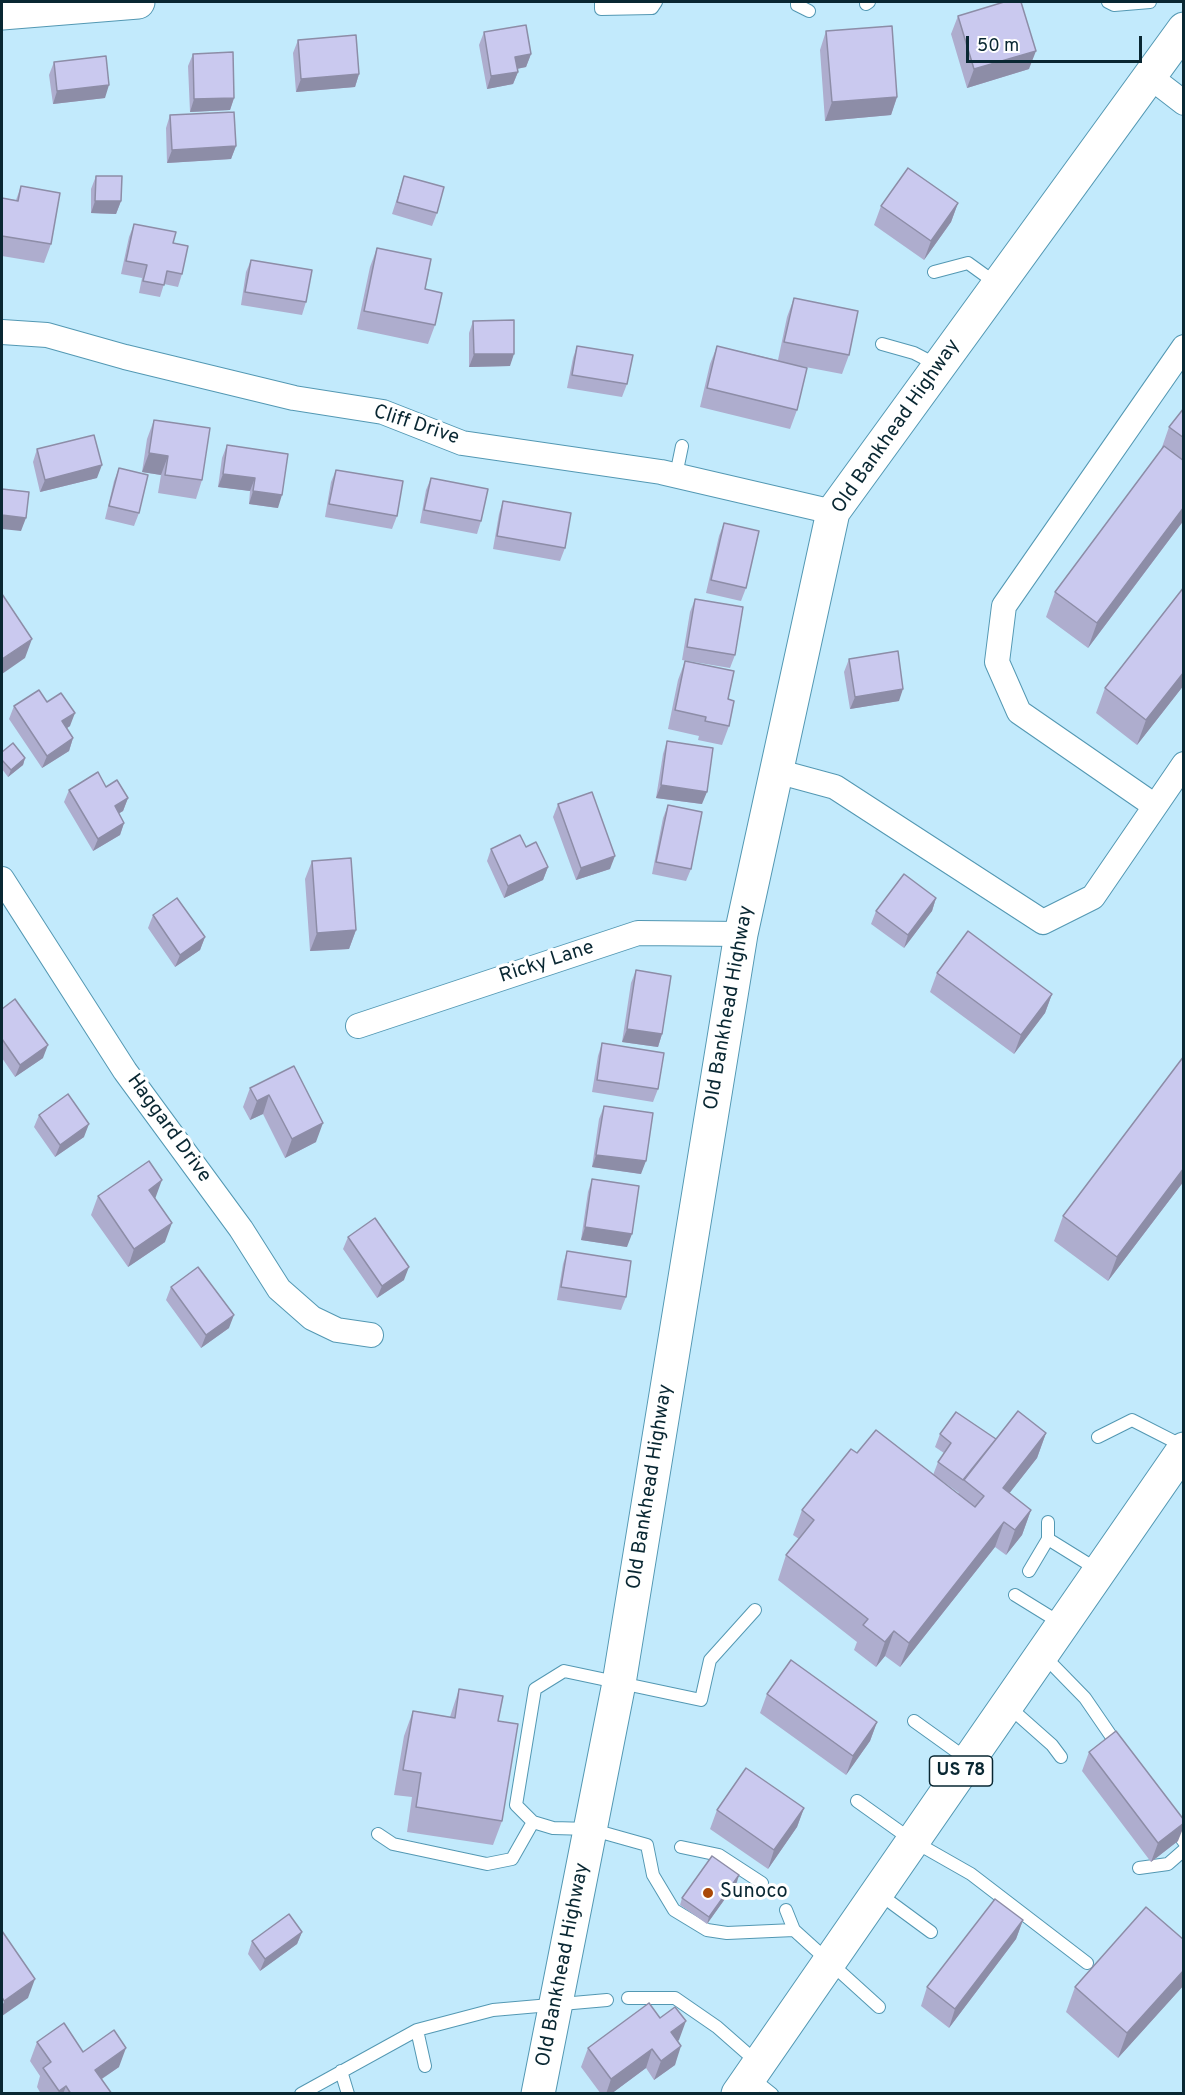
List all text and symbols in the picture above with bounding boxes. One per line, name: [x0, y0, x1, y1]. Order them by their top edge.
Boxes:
scale bar: [969, 24, 1144, 62]
text: 50 m: [977, 35, 1019, 58]
street label: Old Bankhead Highway: [828, 335, 966, 519]
street label: Cliff Drive: [370, 401, 462, 451]
street label: Old Bankhead Highway: [700, 904, 760, 1112]
street label: Ricky Lane: [497, 936, 597, 990]
street label: Haggard Drive: [121, 1070, 215, 1188]
street label: Old Bankhead Highway: [623, 1383, 679, 1591]
road number: US 78: [930, 1756, 992, 1786]
street label: Old Bankhead Highway: [532, 1861, 596, 2069]
place label: Sunoco: [720, 1881, 788, 1905]
marker: Sunoco: [701, 1886, 715, 1900]

